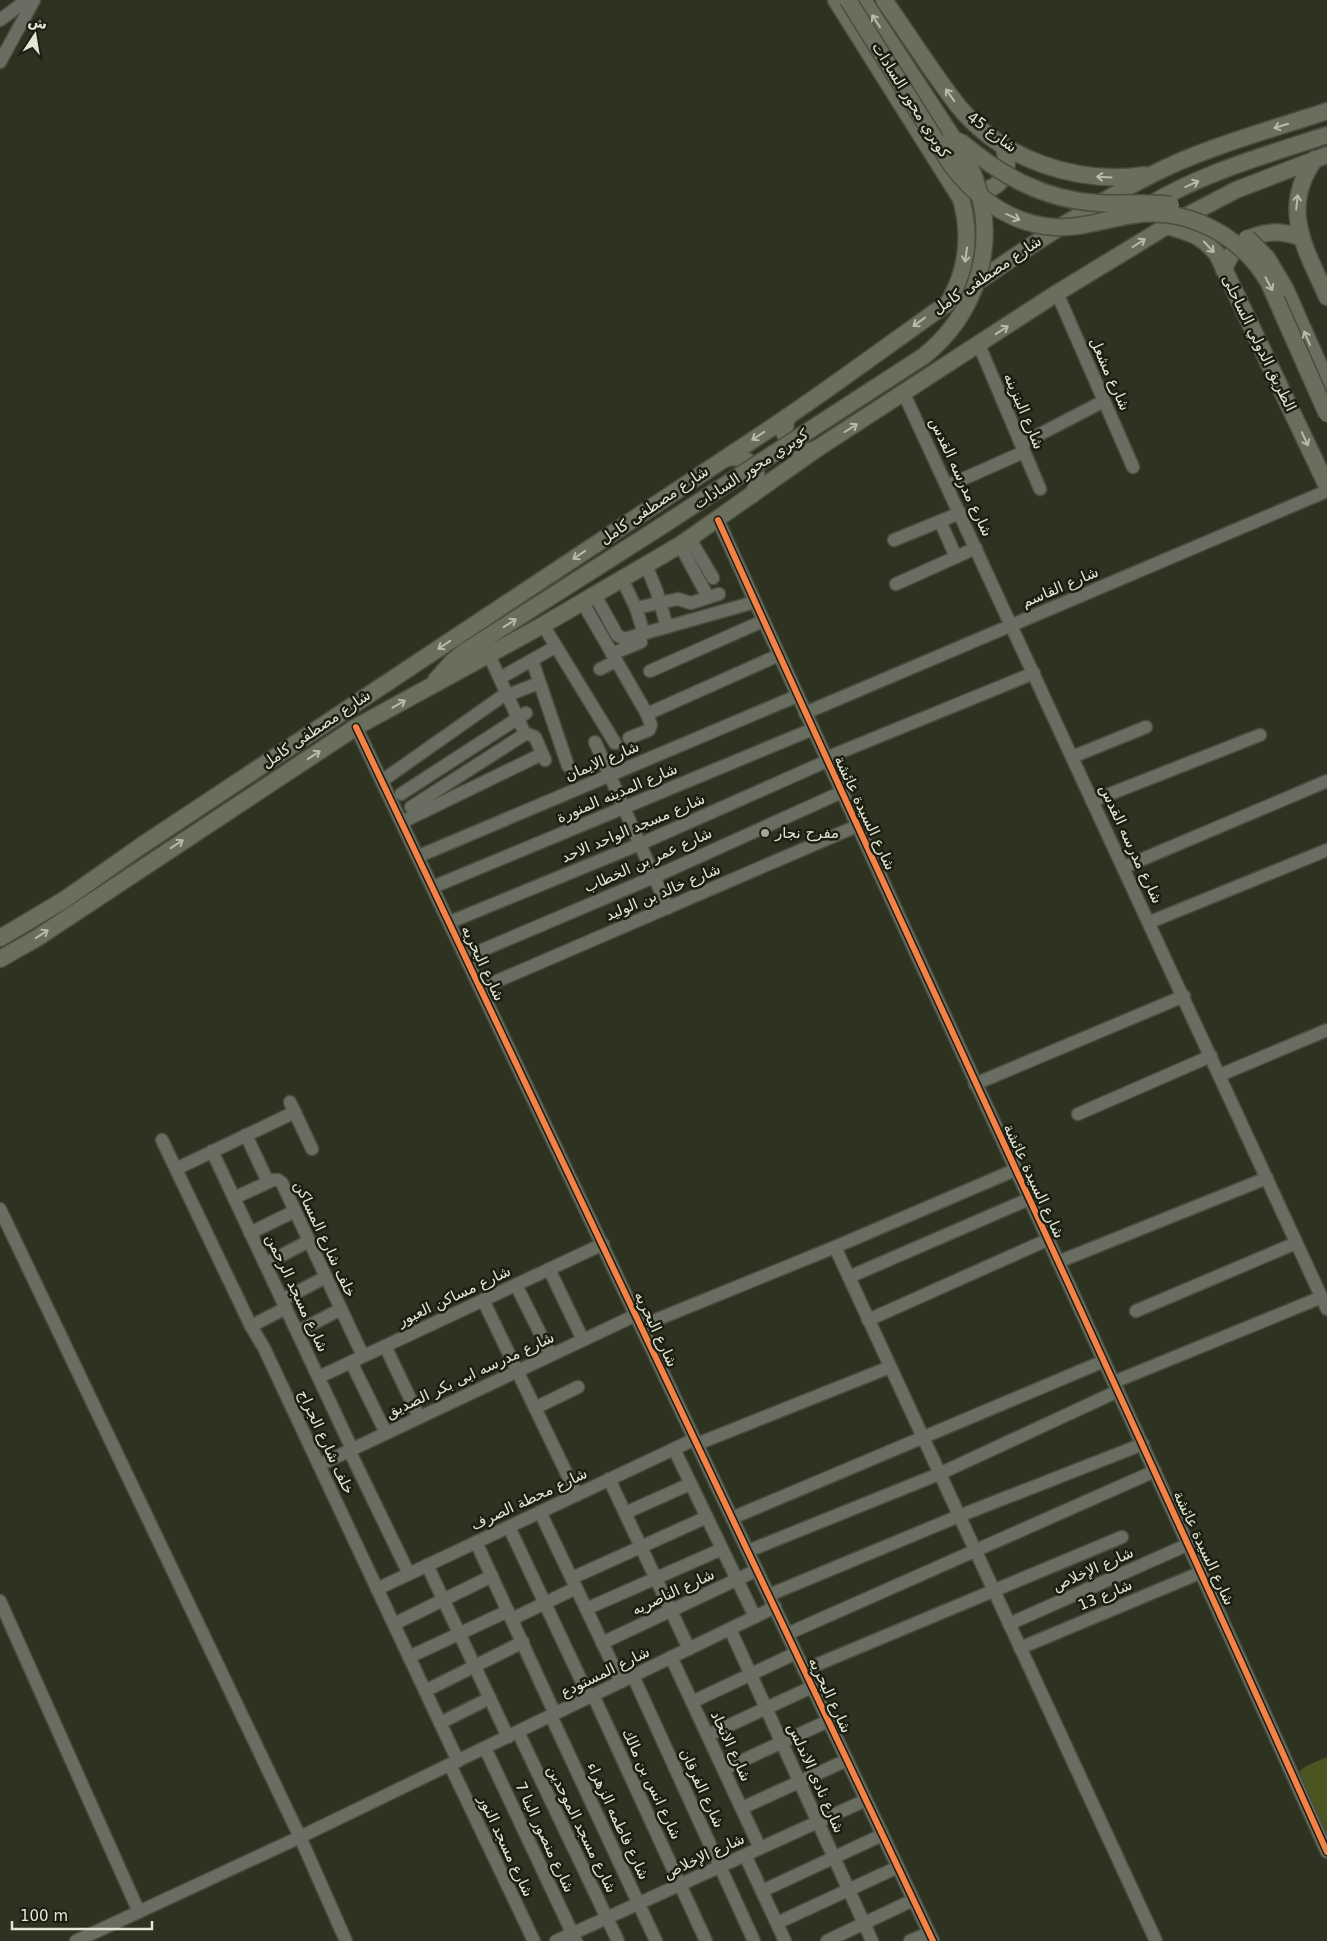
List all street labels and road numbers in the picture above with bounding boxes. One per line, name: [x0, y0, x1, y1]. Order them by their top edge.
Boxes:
street label: كوبري محور السادات: [867, 39, 954, 162]
street label: شارع 45: [964, 108, 1020, 156]
street label: شارع مصطفى كامل: [929, 232, 1045, 318]
street label: الطريق الدولي الساحلى: [1217, 272, 1300, 415]
street label: شارع مشعل: [1086, 335, 1134, 413]
street label: شارع البنزينه: [1000, 370, 1048, 452]
street label: شارع مدرسه القدس: [926, 415, 996, 539]
street label: كوبري محور السادات: [690, 425, 813, 514]
street label: شارع مصطفى كامل: [596, 462, 712, 548]
street label: شارع القاسم: [1019, 563, 1101, 611]
street label: شارع مصطفى كامل: [258, 686, 374, 772]
street label: شارع الايمان: [562, 737, 642, 785]
street label: شارع السيدة عائشة: [831, 753, 899, 873]
street label: شارع المدينه المنورة: [554, 759, 680, 827]
street label: شارع مدرسه القدس: [1096, 782, 1166, 906]
street label: شارع مسجد الواحد الاحد: [558, 790, 708, 866]
street label: شارع عمر بن الخطاب: [581, 824, 715, 896]
street label: شارع خالد بن الوليد: [603, 860, 723, 924]
street label: شارع البحريه: [458, 922, 508, 1004]
street label: شارع السيدة عائشة: [1000, 1121, 1068, 1241]
street label: خلف شارع المساكن: [290, 1178, 360, 1300]
street label: شارع مسجد الرحمن: [262, 1231, 332, 1355]
street label: شارع مساكن العبور: [394, 1262, 514, 1331]
street label: شارع البحريه: [631, 1288, 681, 1370]
street label: شارع مدرسه ابى بكر الصديق: [383, 1328, 557, 1422]
street label: خلف شارع الجراج: [293, 1387, 358, 1498]
street label: شارع محطة الصرف: [468, 1464, 590, 1534]
street label: شارع السيدة عائشة: [1170, 1488, 1238, 1608]
street label: شارع الإخلاص: [1050, 1543, 1136, 1595]
street label: شارع الناصريه: [629, 1565, 717, 1619]
street label: شارع 13: [1075, 1576, 1135, 1614]
street label: شارع المستودع: [558, 1643, 652, 1701]
street label: شارع البحريه: [805, 1654, 855, 1736]
street label: شارع الاتحاد: [707, 1708, 755, 1784]
street label: شارع نادى الاندلس: [784, 1720, 848, 1836]
street label: شارع انس بن مالك: [618, 1726, 686, 1842]
street label: شارع الفرقان: [676, 1745, 728, 1831]
street label: شارع فاطمه الزهراء: [583, 1759, 653, 1883]
street label: شارع مسجد الموحدين: [543, 1762, 621, 1896]
street label: شارع منصور البنا 7: [511, 1779, 579, 1895]
street label: شارع مسجد النور: [474, 1791, 537, 1900]
street label: شارع الإخلاص: [661, 1829, 747, 1883]

